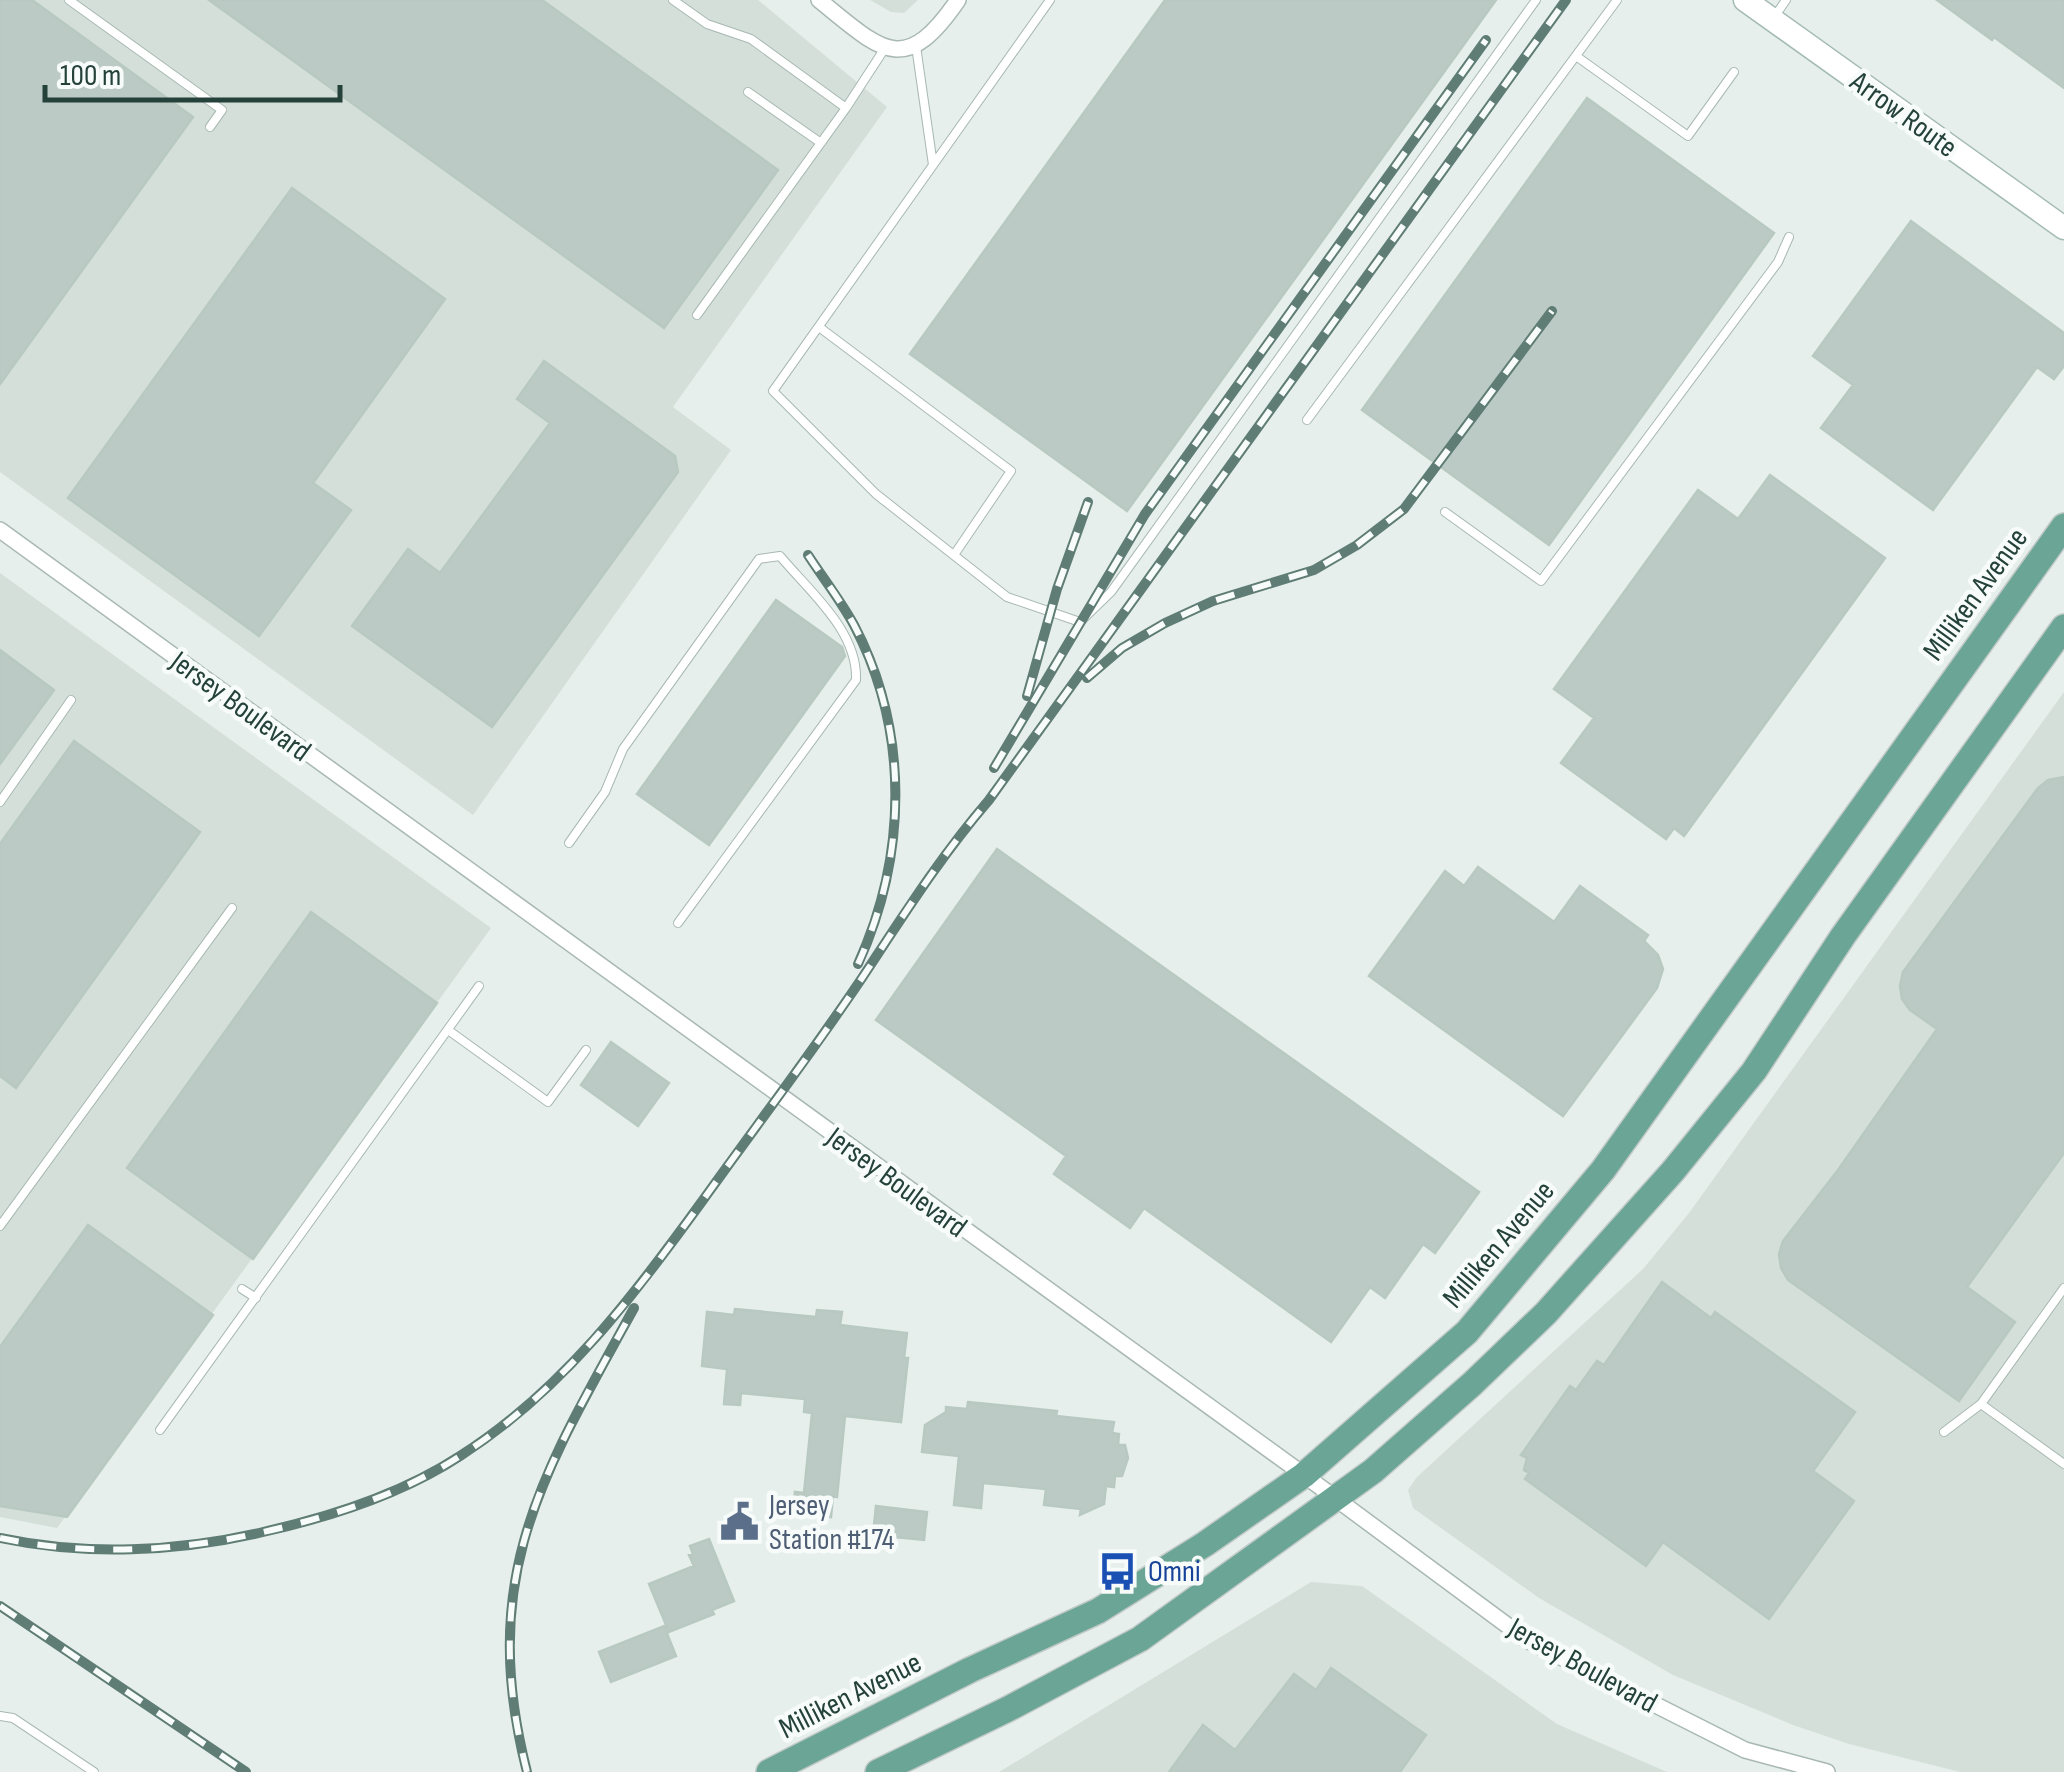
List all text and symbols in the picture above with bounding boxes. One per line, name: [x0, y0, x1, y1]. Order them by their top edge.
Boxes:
scale bar: [45, 40, 340, 102]
text: 100 m: [60, 58, 121, 94]
street label: Arrow Route: [1842, 63, 1964, 166]
street label: Milliken Avenue: [1916, 521, 2036, 668]
street label: Jersey Boulevard: [162, 643, 318, 770]
street label: Jersey Boulevard: [818, 1119, 974, 1246]
street label: Milliken Avenue: [1435, 1174, 1562, 1315]
place label: Jersey Station #174: [768, 1488, 894, 1558]
public building icon: Jersey Station #174: [718, 1501, 760, 1543]
bus stop icon: Omni: [1097, 1550, 1139, 1592]
place label: Omni: [1148, 1554, 1200, 1590]
street label: Jersey Boulevard: [1501, 1610, 1663, 1721]
street label: Milliken Avenue: [773, 1645, 928, 1747]

